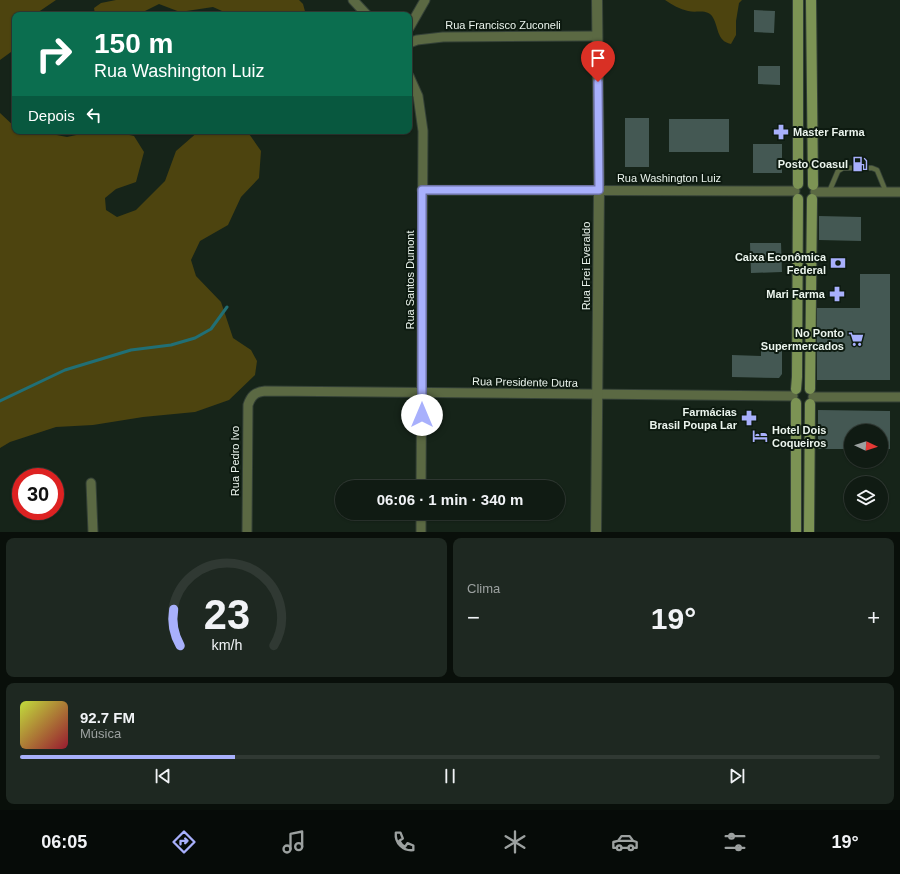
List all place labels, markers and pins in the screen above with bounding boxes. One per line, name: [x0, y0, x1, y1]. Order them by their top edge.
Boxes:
pin: [581, 41, 615, 82]
pharmacy icon: Master Farma: [772, 123, 790, 141]
place label: Master Farma: [793, 126, 865, 138]
fuel station icon: Posto Coasul: [851, 155, 869, 173]
place label: Posto Coasul: [778, 158, 848, 170]
place label: Caixa Econômica Federal: [735, 251, 827, 276]
bank icon: Caixa Econômica Federal: [829, 254, 847, 272]
pharmacy icon: Mari Farma: [828, 285, 846, 303]
place label: Mari Farma: [766, 288, 826, 300]
place label: No Ponto Supermercados: [761, 327, 844, 352]
supermarket icon: No Ponto Supermercados: [847, 330, 865, 348]
place label: Farmácias Brasil Poupa Lar: [650, 406, 738, 431]
pharmacy icon: Farmácias Brasil Poupa Lar: [740, 409, 758, 427]
place label: Hotel Dois Coqueiros: [772, 424, 826, 449]
hotel icon: Hotel Dois Coqueiros: [751, 427, 769, 445]

